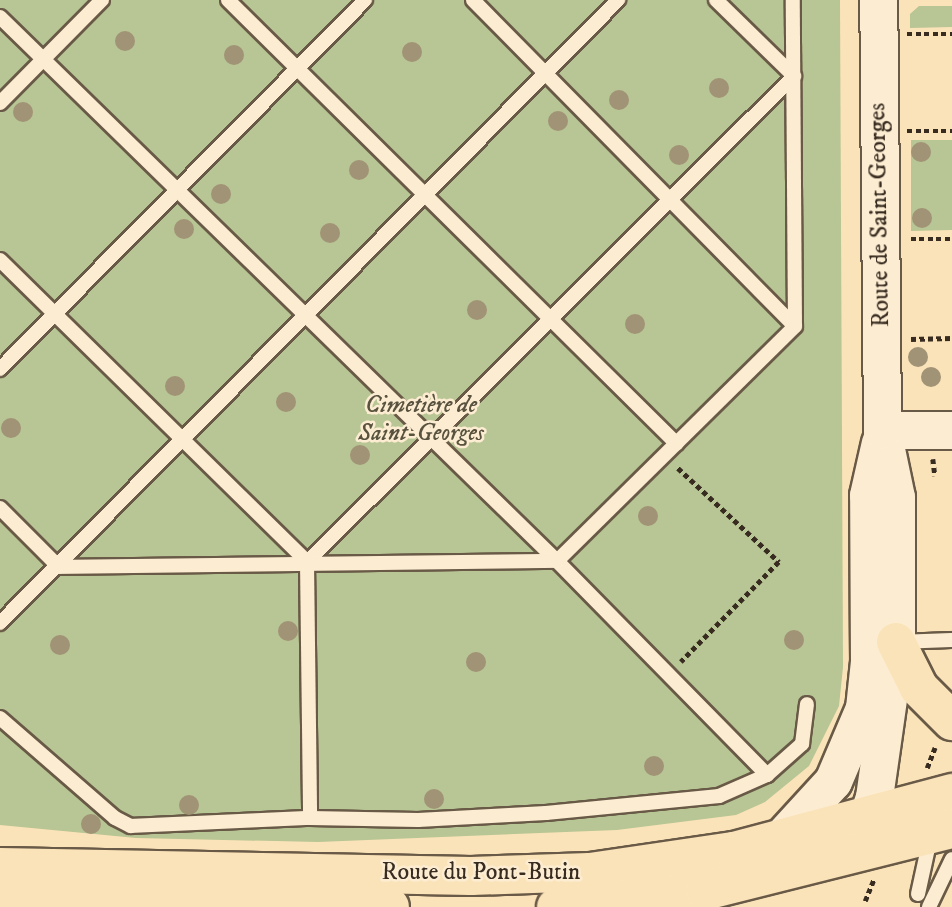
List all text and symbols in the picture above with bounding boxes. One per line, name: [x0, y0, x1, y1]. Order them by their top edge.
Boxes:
street label: Route de Saint-Georges: [864, 102, 896, 328]
park label: Cimetière de Saint-Georges: [358, 392, 484, 448]
street label: Route du Pont-Butin: [382, 859, 580, 887]

